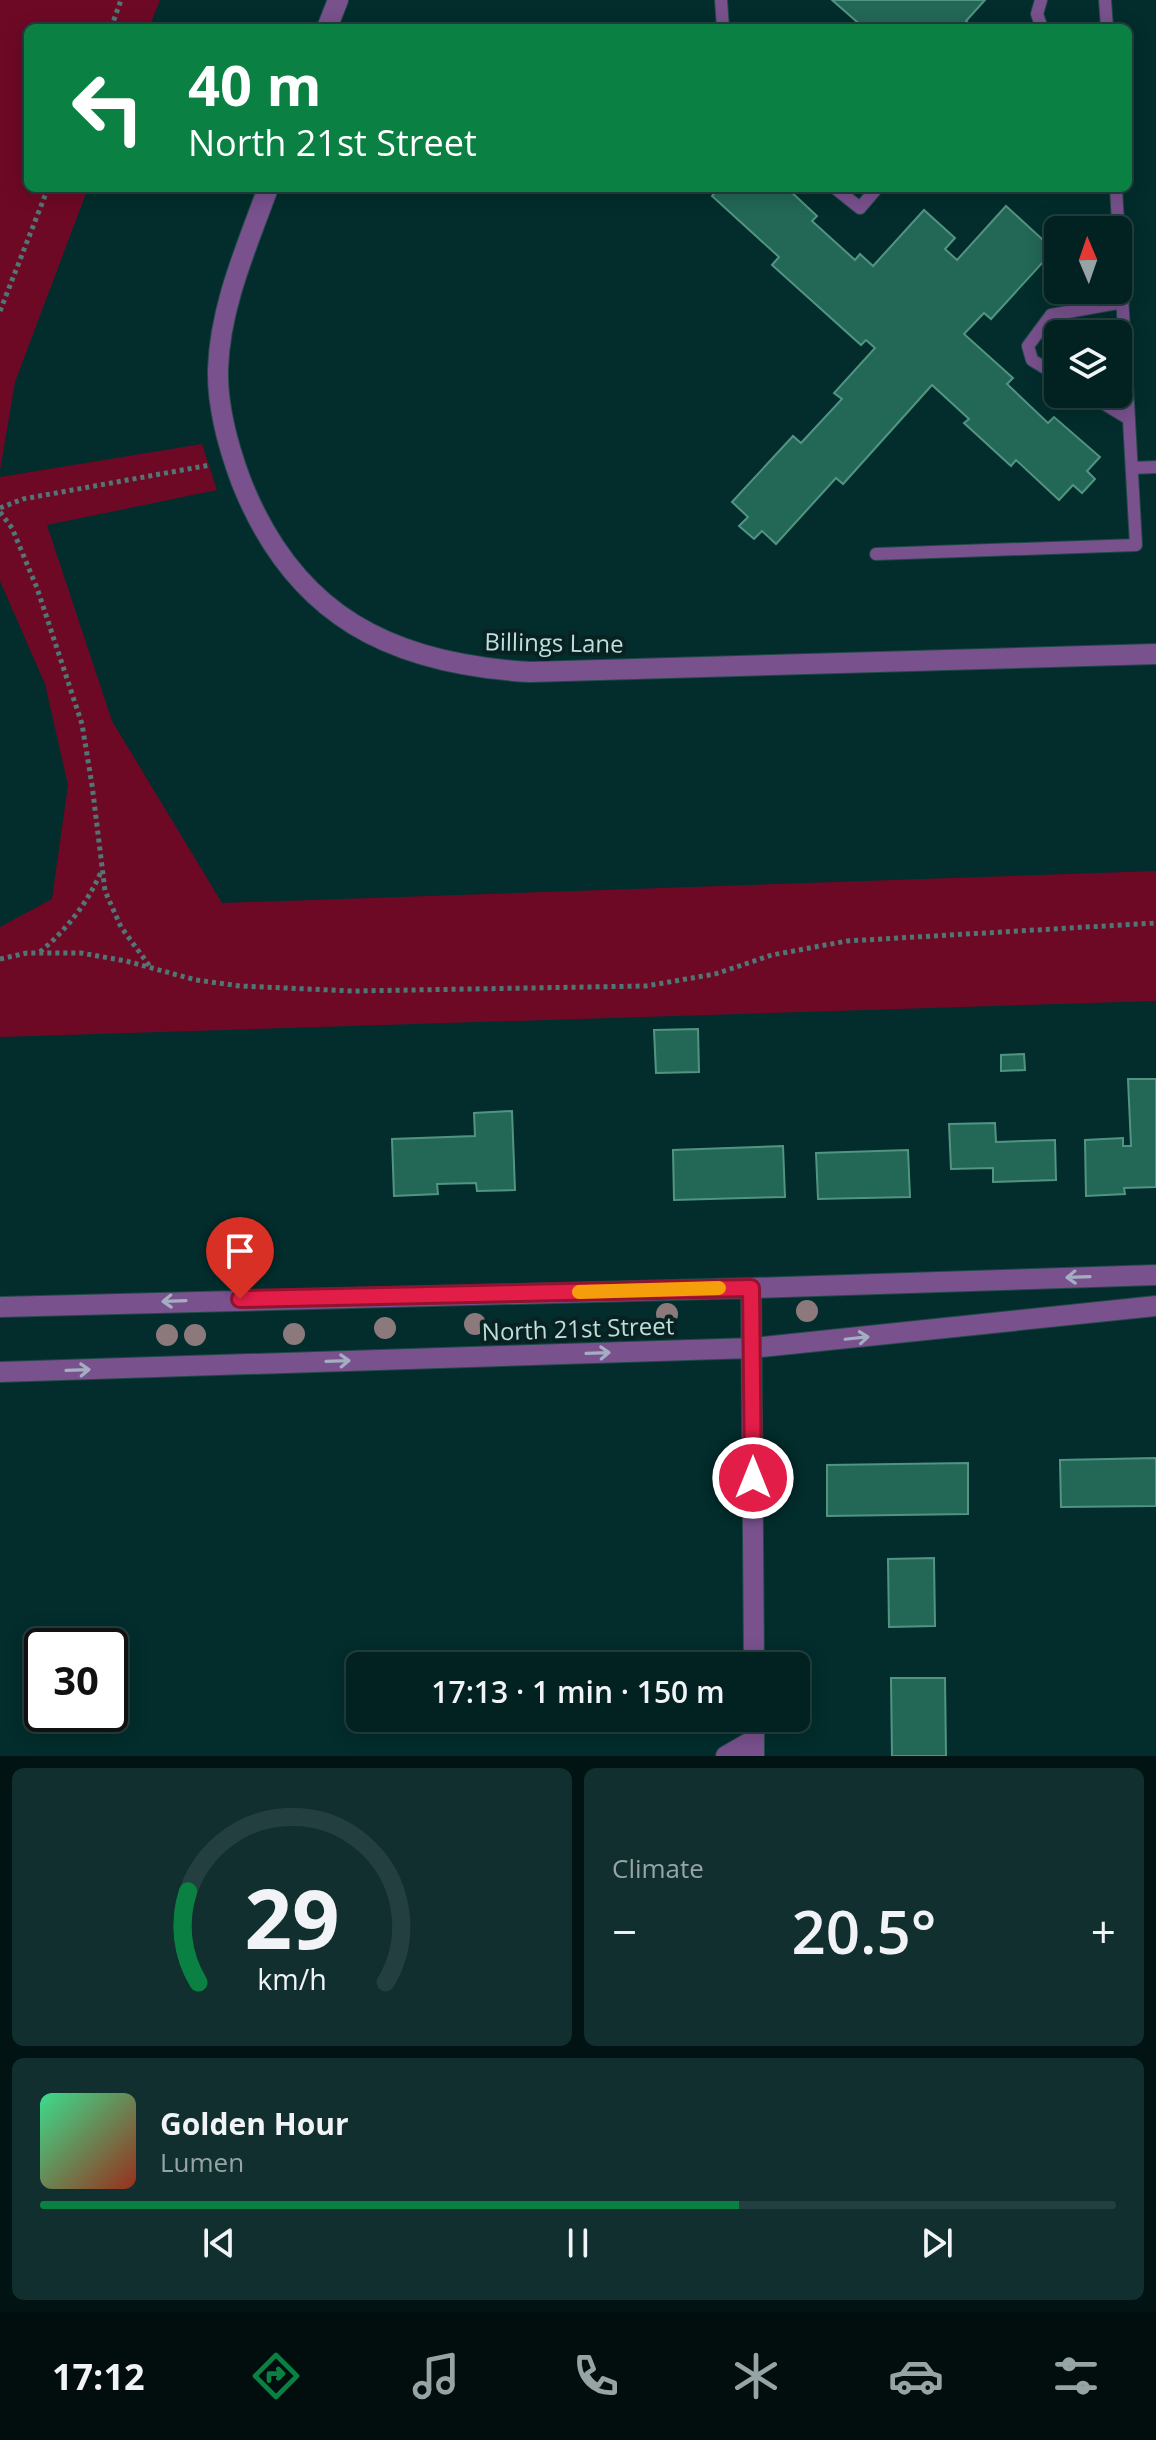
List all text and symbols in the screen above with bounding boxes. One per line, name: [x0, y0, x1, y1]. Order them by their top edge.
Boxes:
text: 40 m: [188, 46, 322, 122]
icon: left: [56, 56, 160, 160]
text: North 21st Street: [188, 118, 477, 167]
north arrow: [1044, 216, 1132, 304]
map controls: [1044, 216, 1132, 408]
button: layers: [1044, 320, 1132, 408]
street label: Billings Lane: [484, 624, 624, 660]
pin: [206, 1217, 274, 1299]
icon: arrive: [218, 1229, 262, 1273]
one-way arrow: [1065, 1270, 1092, 1285]
one-way arrow: [161, 1294, 188, 1309]
street label: North 21st Street: [481, 1308, 675, 1348]
one-way arrow: [843, 1330, 870, 1345]
one-way arrow: [584, 1345, 611, 1361]
one-way arrow: [324, 1354, 351, 1369]
one-way arrow: [64, 1362, 91, 1377]
position arrow: [711, 1436, 795, 1520]
speed limit sign: 30: [24, 1628, 128, 1732]
text: 17:13 · 1 min · 150 m: [431, 1671, 725, 1712]
text: Climate: [612, 1850, 704, 1886]
text: 29: [244, 1860, 340, 1973]
text: 20.5°: [791, 1890, 937, 1972]
text: −: [612, 1901, 637, 1961]
text: +: [1091, 1901, 1116, 1961]
text: km/h: [257, 1959, 327, 1998]
text: Golden Hour: [160, 2103, 349, 2144]
text: Lumen: [160, 2144, 244, 2180]
icon: previous: [197, 2221, 241, 2265]
icon: pause: [556, 2221, 600, 2265]
icon: next: [915, 2221, 959, 2265]
icon: directions: [248, 2348, 304, 2404]
icon: music: [408, 2348, 464, 2404]
icon: phone: [568, 2348, 624, 2404]
icon: climate: [728, 2348, 784, 2404]
icon: car: [888, 2348, 944, 2404]
icon: filters: [1048, 2348, 1104, 2404]
text: 17:12: [52, 2352, 145, 2401]

